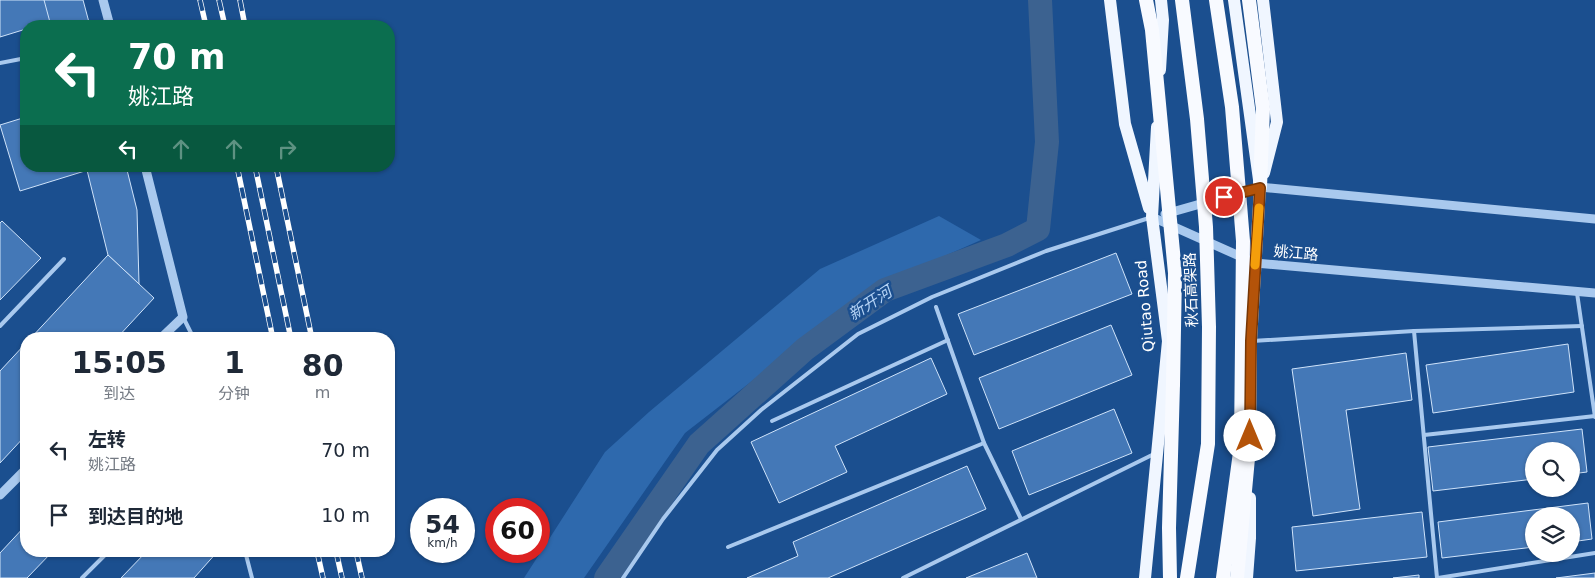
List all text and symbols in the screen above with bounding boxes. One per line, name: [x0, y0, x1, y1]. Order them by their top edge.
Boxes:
text: 70 m: [128, 37, 225, 77]
icon: left: [45, 40, 110, 105]
text: 姚江路: [128, 84, 194, 109]
icon: left: [114, 135, 142, 163]
icon: ahead: [167, 135, 195, 163]
icon: ahead: [220, 135, 248, 163]
icon: right: [273, 135, 301, 163]
pin: [1203, 176, 1245, 218]
icon: arrive: [1210, 183, 1238, 211]
street label: 姚江路: [1273, 242, 1319, 264]
street label: 秋石高架路: [1181, 252, 1201, 328]
street label: Qiutao Road: [1132, 259, 1158, 353]
water label: 新开河: [845, 280, 898, 324]
text: 15:05: [71, 345, 167, 380]
text: 1: [224, 345, 245, 380]
text: 80: [302, 348, 344, 383]
text: m: [315, 383, 330, 402]
text: 到达: [103, 384, 135, 403]
text: 分钟: [218, 384, 250, 403]
position arrow: [1223, 409, 1275, 461]
text: 左转: [88, 428, 126, 450]
icon: left: [45, 436, 73, 464]
text: 70 m: [321, 439, 370, 461]
map controls: [1525, 442, 1580, 562]
button: search: [1525, 442, 1580, 497]
text: 姚江路: [88, 455, 136, 474]
speed limit sign: 60: [485, 498, 550, 563]
icon: arrive: [45, 501, 73, 529]
text: 10 m: [321, 504, 370, 526]
text: 到达目的地: [88, 505, 183, 527]
button: layers: [1525, 507, 1580, 562]
text: 54: [425, 510, 460, 539]
text: km/h: [427, 536, 458, 550]

